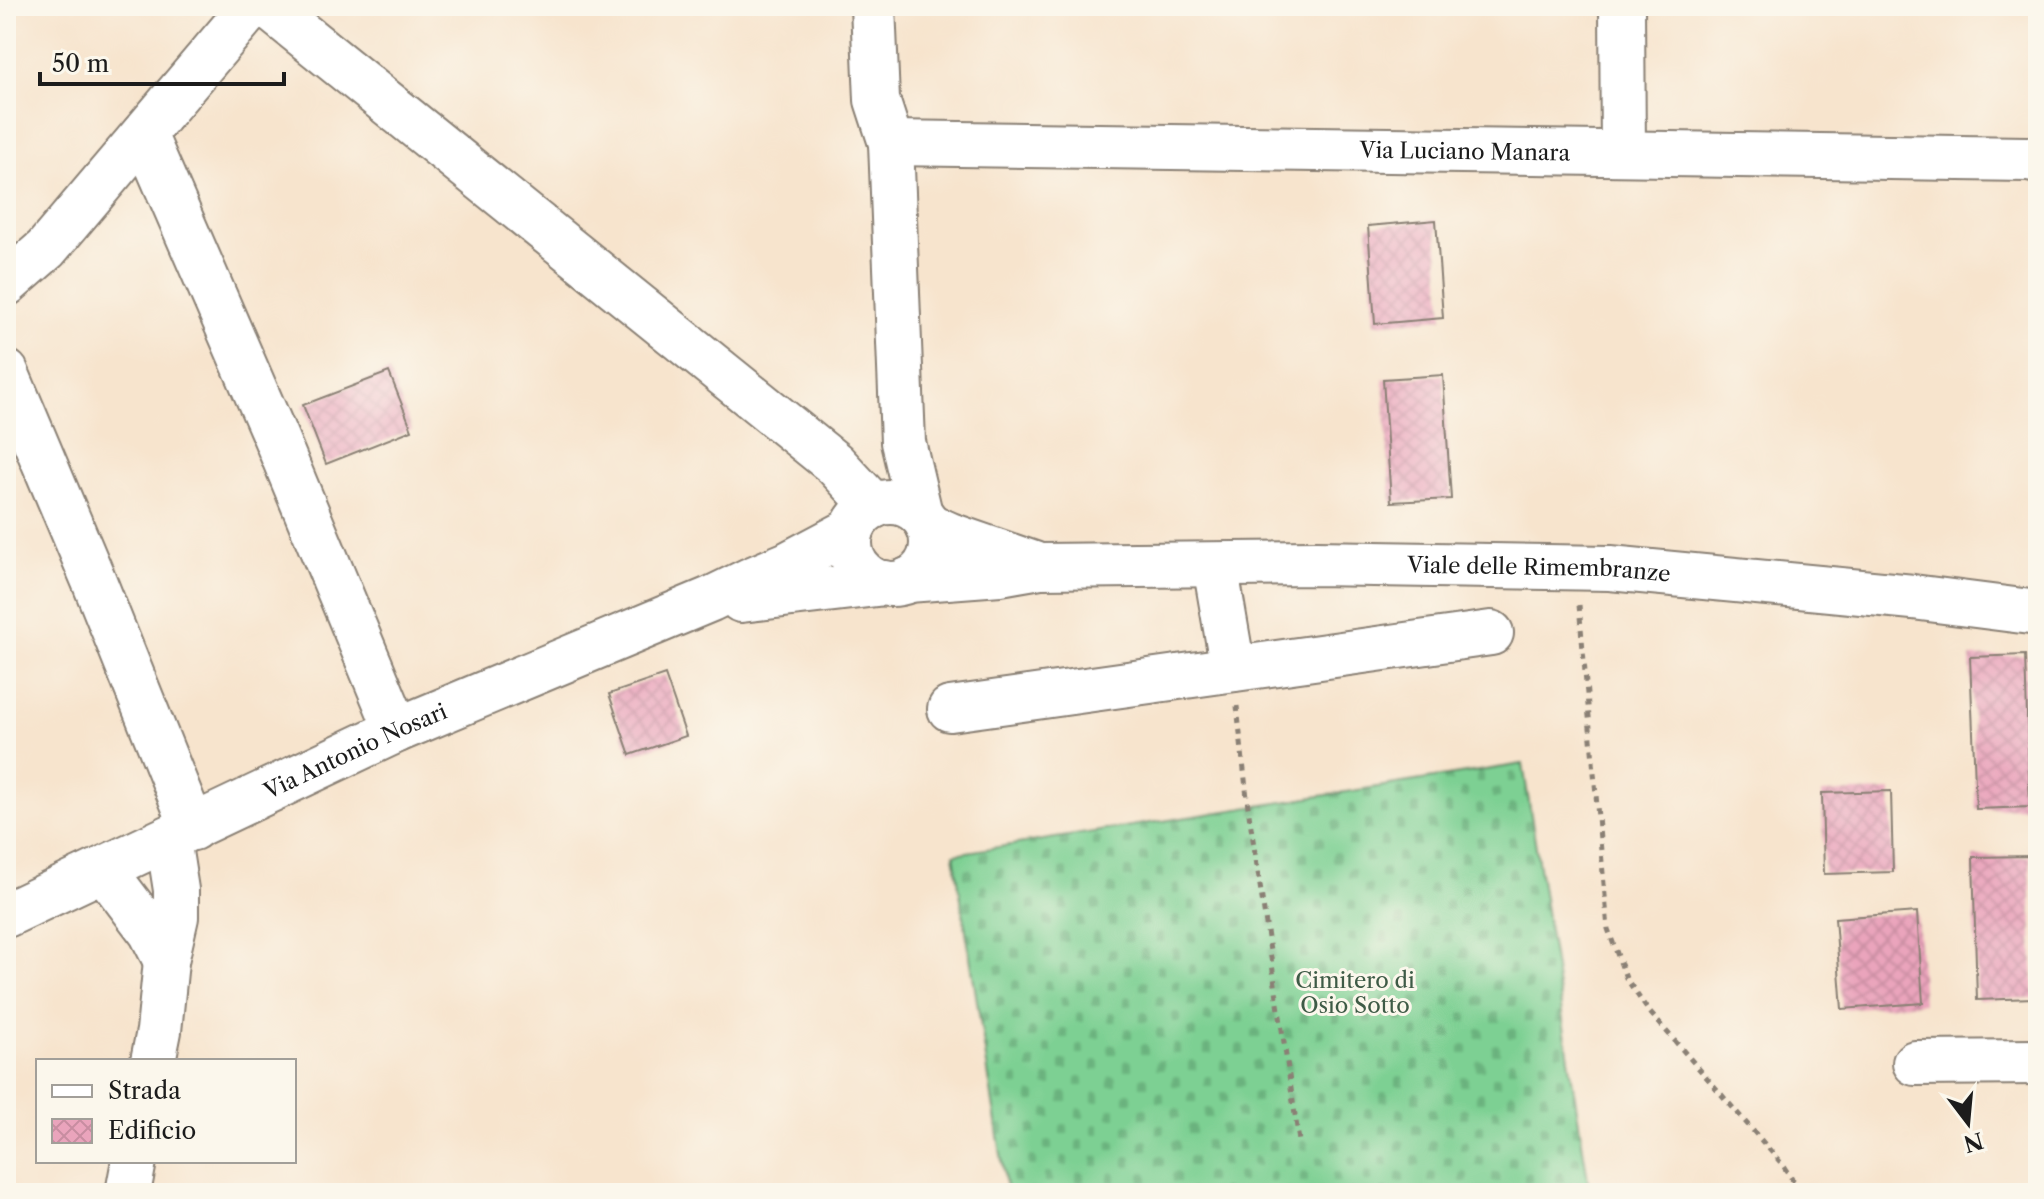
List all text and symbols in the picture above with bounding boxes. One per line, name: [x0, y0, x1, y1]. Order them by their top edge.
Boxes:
scale bar: [40, 36, 284, 86]
text: 50 m: [52, 49, 109, 78]
street label: Via Luciano Manara: [1358, 136, 1571, 166]
street label: Viale delle Rimembranze: [1406, 551, 1672, 587]
street label: Via Antonio Nosari: [259, 697, 451, 805]
park label: Cimitero di Osio Sotto: [1295, 967, 1415, 1019]
legend: [36, 1059, 296, 1163]
text: Strada: [108, 1076, 181, 1105]
north arrow: [1928, 1083, 2008, 1163]
text: Edificio: [108, 1116, 196, 1145]
text: N: [1960, 1126, 1986, 1157]

